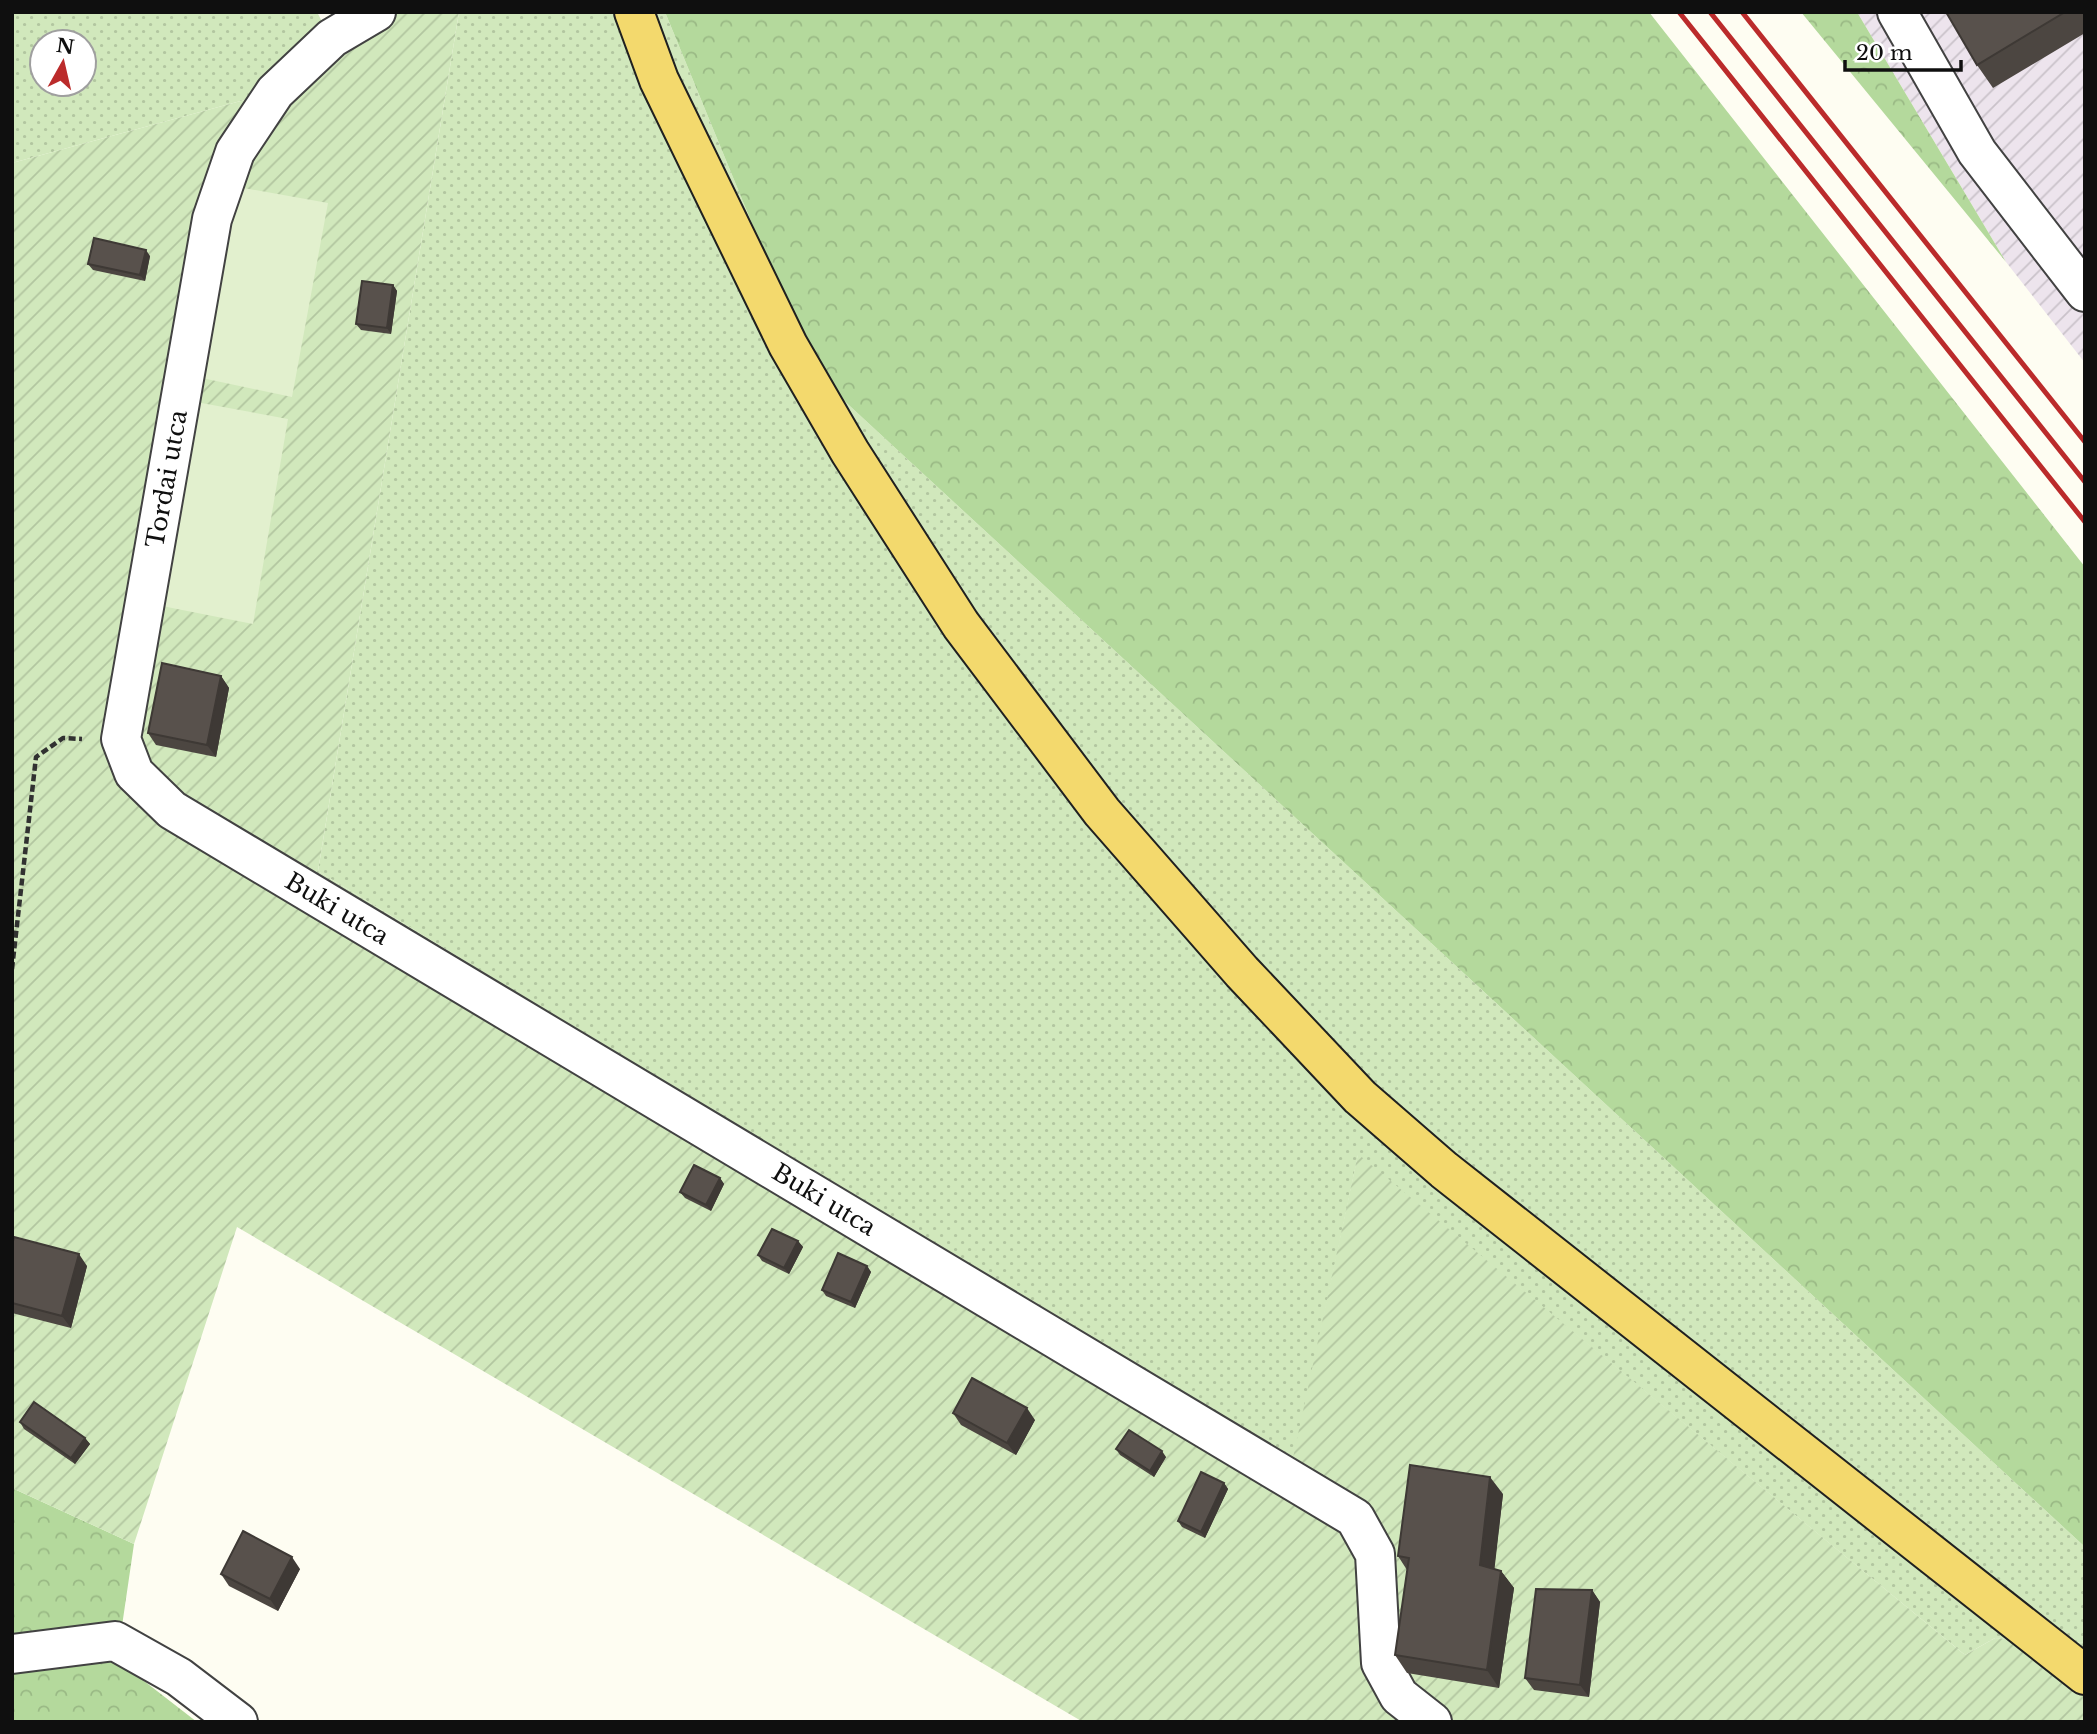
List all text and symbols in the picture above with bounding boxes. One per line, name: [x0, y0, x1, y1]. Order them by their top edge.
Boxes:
north arrow: [28, 28, 98, 98]
scale bar: [1845, 28, 1960, 72]
text: N: [55, 34, 76, 59]
text: 20 m: [1856, 40, 1913, 66]
street label: Tordai utca: [140, 407, 193, 550]
street label: Buki utca: [280, 866, 395, 951]
street label: Buki utca: [767, 1157, 882, 1242]

